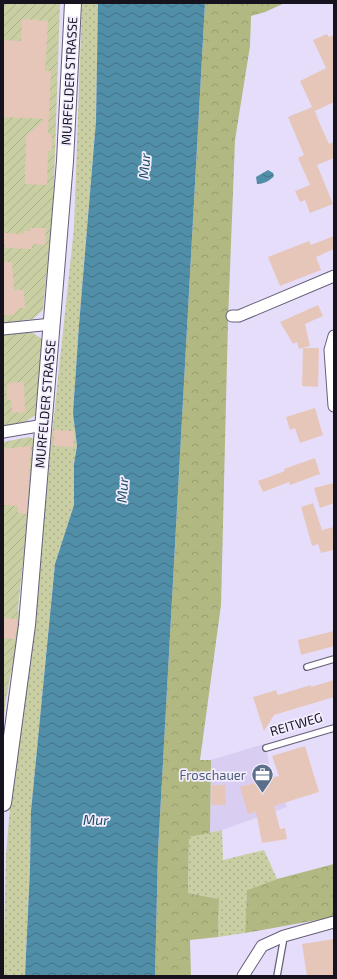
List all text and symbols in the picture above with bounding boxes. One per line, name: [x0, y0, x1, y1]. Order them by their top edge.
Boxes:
street label: MURFELDER STRASSE: [58, 16, 80, 146]
water label: Mur: [135, 152, 153, 179]
street label: MURFELDER STRASSE: [31, 339, 59, 469]
water label: Mur: [113, 476, 131, 503]
street label: REITWEG: [268, 709, 324, 739]
office icon: Froschauer: [249, 762, 275, 795]
place label: Froschauer: [180, 767, 246, 783]
water label: Mur: [83, 811, 109, 828]

